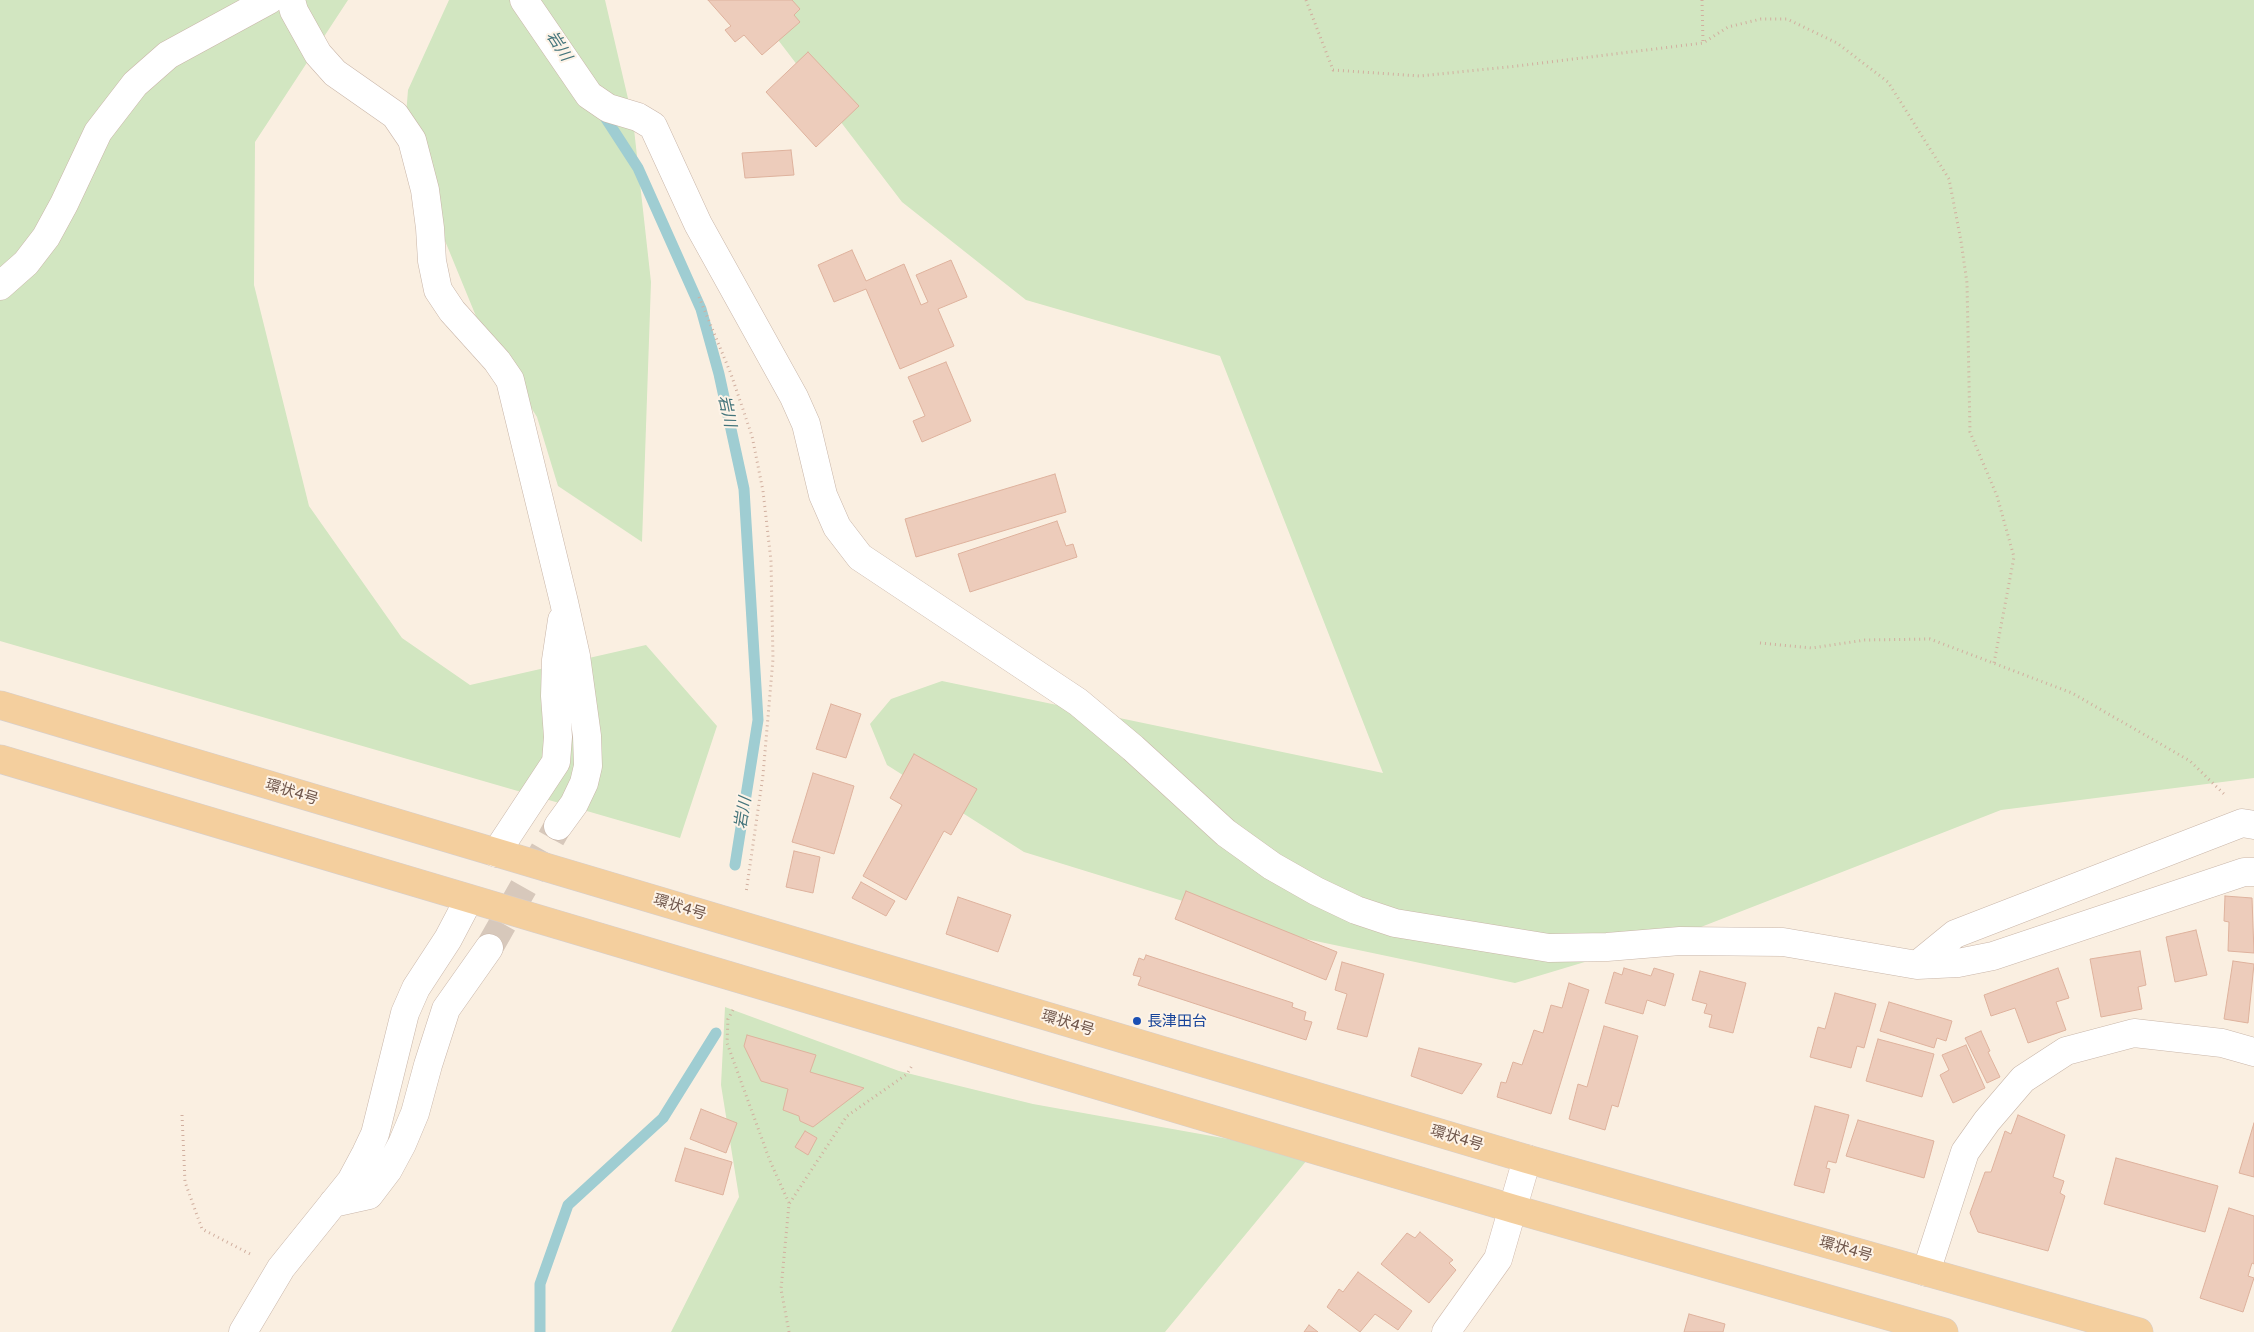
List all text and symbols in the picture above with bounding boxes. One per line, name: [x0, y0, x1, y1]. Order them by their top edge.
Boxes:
water label: 岩川: [542, 27, 576, 65]
water label: 岩川: [714, 393, 740, 429]
street label: 環状4号: [263, 775, 321, 809]
water label: 岩川: [731, 796, 755, 830]
street label: 環状4号: [651, 890, 709, 924]
street label: 環状4号: [1039, 1006, 1097, 1040]
place label: 長津田台: [1147, 1012, 1207, 1030]
marker: 長津田台: [1131, 1015, 1143, 1027]
street label: 環状4号: [1428, 1121, 1486, 1155]
street label: 環状4号: [1817, 1233, 1875, 1265]

